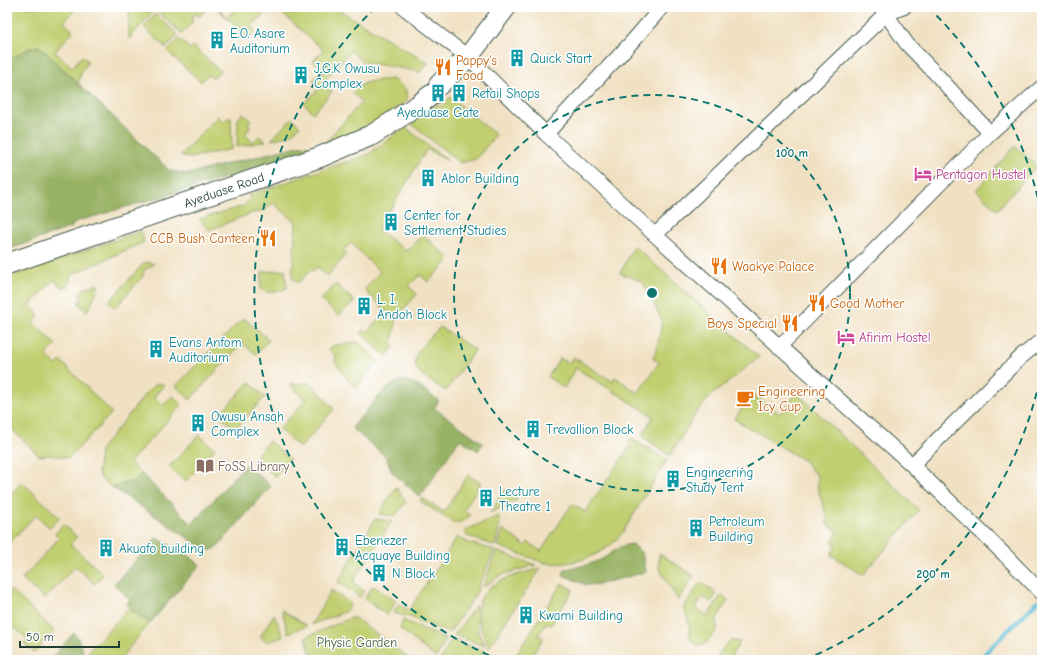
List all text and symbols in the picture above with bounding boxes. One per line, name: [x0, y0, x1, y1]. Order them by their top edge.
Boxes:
place label: E.O. Asare Auditorium: [230, 26, 290, 56]
building icon: E.O. Asare Auditorium: [207, 30, 227, 50]
building icon: Quick Start: [507, 48, 527, 68]
place label: Quick Start: [530, 51, 593, 66]
place label: Pappy's Food: [456, 53, 497, 83]
restaurant icon: Pappy's Food: [433, 57, 453, 77]
place label: J.G.K Owusu Complex: [314, 61, 380, 91]
building icon: J.G.K Owusu Complex: [291, 65, 311, 85]
building icon: Ayeduase Gate: [428, 83, 448, 103]
building icon: Retail Shops: [449, 83, 469, 103]
place label: Retail Shops: [472, 86, 540, 101]
place label: Ayeduase Gate: [397, 105, 479, 120]
text: 100 m: [776, 146, 808, 160]
hotel icon: Pentagon Hostel: [913, 164, 933, 184]
place label: Pentagon Hostel: [936, 167, 1026, 182]
building icon: Ablor Building: [418, 168, 438, 188]
street label: Ayeduase Road: [182, 169, 266, 211]
place label: Ablor Building: [441, 171, 519, 186]
place label: Center for Settlement Studies: [404, 208, 506, 238]
building icon: Center for Settlement Studies: [381, 212, 401, 232]
restaurant icon: CCB Bush Canteen: [258, 228, 278, 248]
place label: CCB Bush Canteen: [150, 231, 255, 246]
restaurant icon: Waakye Palace: [709, 256, 729, 276]
place label: Waakye Palace: [732, 259, 815, 274]
centre of rings: [645, 286, 659, 300]
place label: L. I. Andoh Block: [377, 292, 448, 322]
restaurant icon: Good Mother: [807, 293, 827, 313]
building icon: L. I. Andoh Block: [354, 296, 374, 316]
place label: Good Mother: [830, 296, 905, 311]
restaurant icon: Boys Special: [780, 313, 800, 333]
place label: Boys Special: [707, 316, 777, 331]
hotel icon: Afirim Hostel: [836, 327, 856, 347]
place label: Afirim Hostel: [859, 330, 931, 345]
place label: Evans Anfom Auditorium: [169, 335, 241, 365]
building icon: Evans Anfom Auditorium: [146, 339, 166, 359]
place label: Engineering Icy Cup: [758, 384, 825, 414]
cafe icon: Engineering Icy Cup: [735, 388, 755, 408]
place label: Owusu Ansah Complex: [211, 409, 284, 439]
building icon: Owusu Ansah Complex: [188, 413, 208, 433]
building icon: Trevallion Block: [523, 419, 543, 439]
place label: Trevallion Block: [546, 422, 634, 437]
library icon: FoSS Library: [195, 456, 215, 476]
place label: FoSS Library: [218, 459, 290, 474]
place label: Engineering Study Tent: [686, 465, 753, 495]
building icon: Engineering Study Tent: [663, 469, 683, 489]
place label: Lecture Theatre 1: [499, 484, 551, 514]
building icon: Lecture Theatre 1: [476, 488, 496, 508]
place label: Petroleum Building: [709, 514, 765, 544]
building icon: Petroleum Building: [686, 518, 706, 538]
place label: Ebenezer Acquaye Building: [355, 533, 450, 563]
building icon: Ebenezer Acquaye Building: [332, 537, 352, 557]
building icon: Akuafo building: [96, 538, 116, 558]
place label: Akuafo building: [119, 541, 204, 556]
building icon: N Block: [369, 563, 389, 583]
place label: N Block: [392, 566, 436, 581]
text: 200 m: [916, 567, 950, 581]
building icon: Kwami Building: [516, 605, 536, 625]
place label: Kwami Building: [539, 608, 623, 623]
scale bar: [20, 623, 119, 649]
text: 50 m: [26, 630, 54, 644]
park label: Physic Garden: [317, 635, 397, 650]

